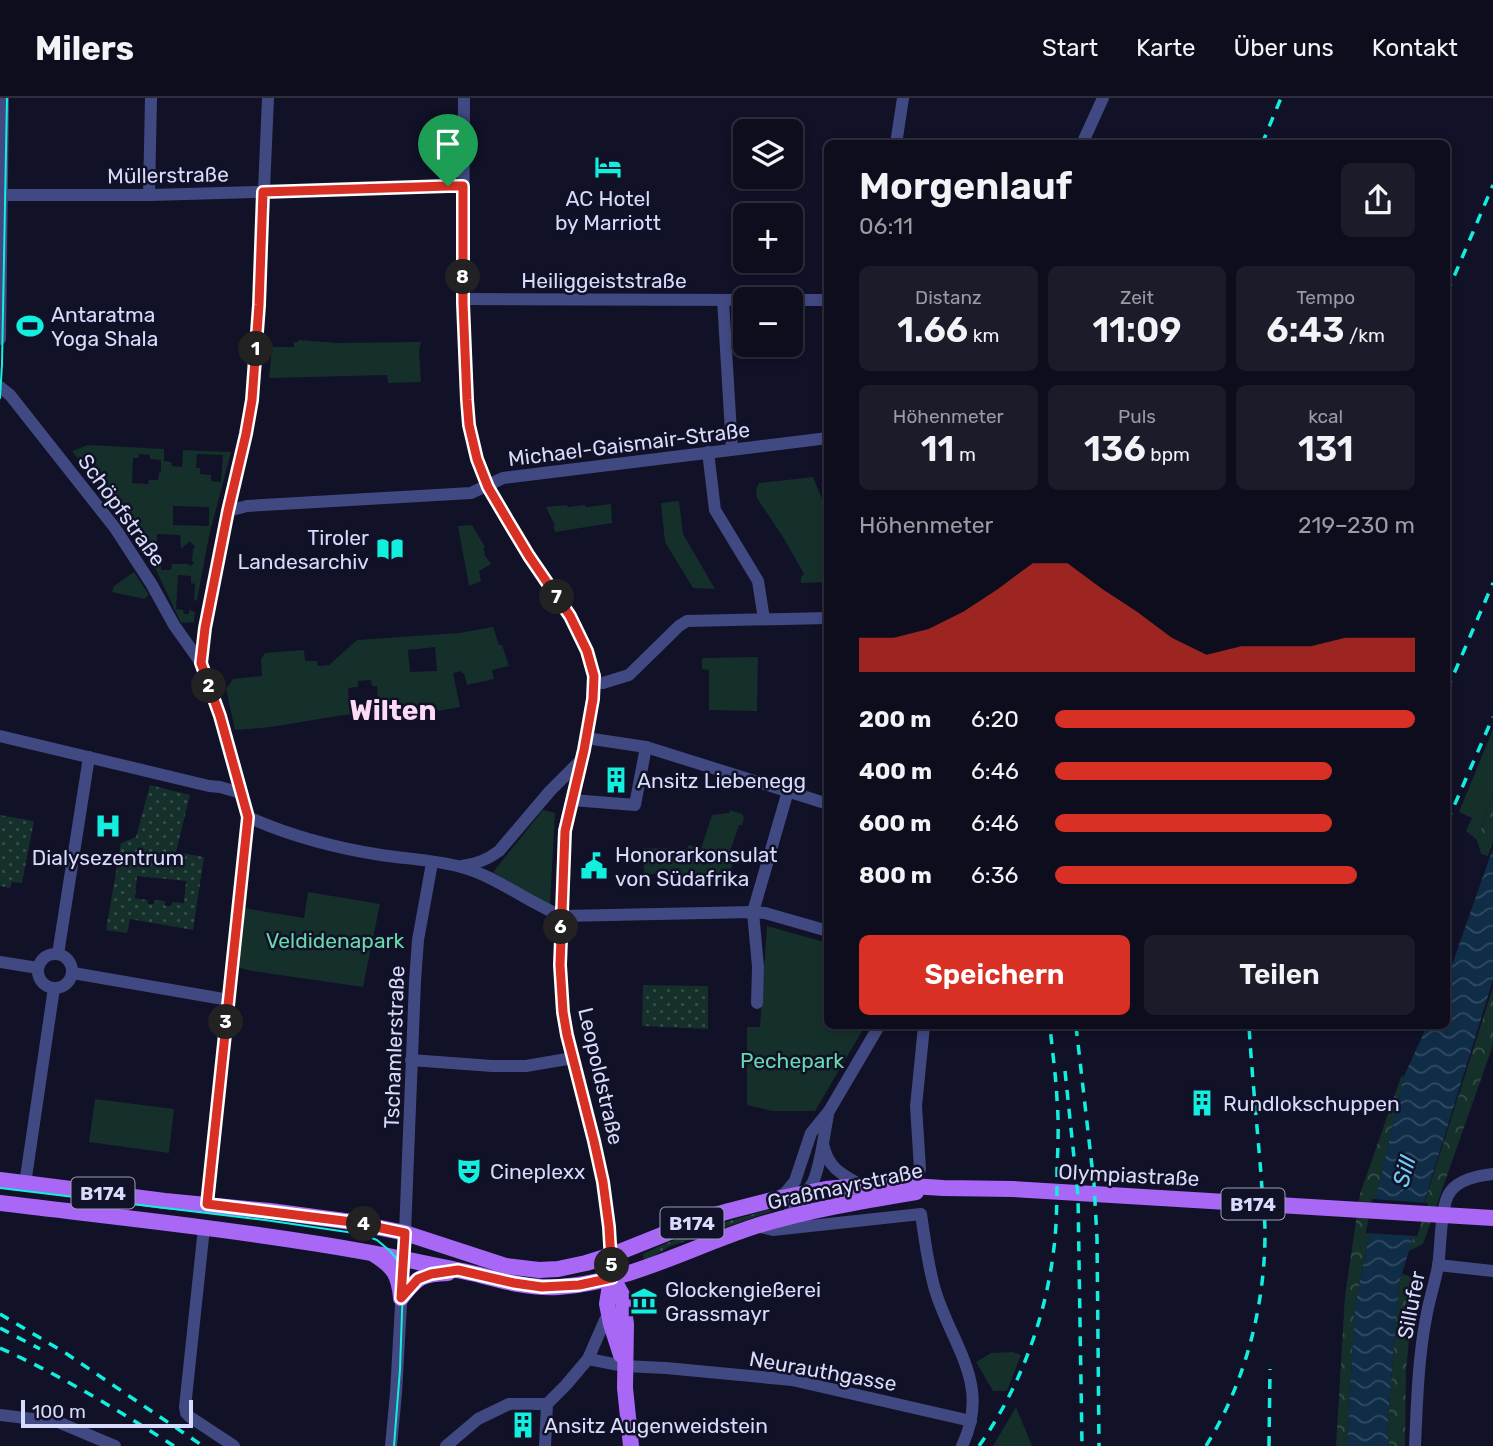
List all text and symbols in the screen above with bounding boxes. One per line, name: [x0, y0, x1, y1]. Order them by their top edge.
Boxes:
text: Milers: [35, 29, 134, 68]
text: Start: [1042, 34, 1098, 62]
text: Karte: [1136, 34, 1196, 62]
text: Über uns: [1234, 34, 1334, 62]
text: Kontakt: [1372, 34, 1458, 62]
pin: [418, 114, 478, 186]
map controls: [733, 119, 803, 357]
button: layers: [733, 119, 803, 189]
icon: arrive: [429, 125, 467, 163]
hotel icon: AC Hotel by Marriott: [593, 152, 623, 182]
street label: Müllerstraße: [107, 161, 229, 189]
text: Morgenlauf: [859, 163, 1072, 209]
button: share: [1341, 163, 1415, 237]
place label: AC Hotel by Marriott: [555, 186, 661, 235]
button: +: [733, 203, 803, 273]
text: 06:11: [859, 212, 913, 240]
pin: 8: [446, 260, 480, 294]
text: 8: [456, 265, 469, 288]
street label: Heiliggeiststraße: [521, 268, 687, 293]
text: Distanz: [915, 286, 982, 309]
text: Zeit: [1120, 286, 1154, 309]
text: Tempo: [1296, 286, 1355, 309]
button: −: [733, 287, 803, 357]
place label: Antaratma Yoga Shala: [51, 302, 158, 351]
text: 1.66: [897, 309, 968, 351]
text: 11:09: [1093, 309, 1181, 351]
text: 6:43: [1266, 309, 1344, 351]
sports icon: Antaratma Yoga Shala: [15, 311, 45, 341]
text: km: [968, 324, 999, 347]
text: /km: [1344, 324, 1385, 347]
pin: 1: [238, 331, 274, 366]
text: 1: [251, 337, 260, 360]
text: Höhenmeter: [893, 405, 1004, 428]
text: Puls: [1118, 405, 1156, 428]
text: kcal: [1308, 405, 1343, 428]
street label: Michael-Gaismair-Straße: [507, 417, 751, 471]
text: 11: [921, 428, 954, 470]
text: 136: [1084, 428, 1146, 470]
text: 131: [1298, 428, 1353, 470]
text: m: [954, 443, 976, 466]
text: bpm: [1146, 443, 1190, 466]
street label: Schöpfstraße: [73, 449, 171, 571]
text: Höhenmeter: [859, 511, 993, 539]
text: 219–230 m: [1298, 511, 1415, 539]
place label: Tiroler Landesarchiv: [237, 525, 369, 574]
library icon: Tiroler Landesarchiv: [375, 534, 405, 564]
pin: 7: [540, 580, 574, 614]
text: 7: [551, 585, 562, 608]
pin: 2: [192, 668, 227, 704]
text: 2: [202, 674, 215, 697]
district label: Wilten: [350, 694, 437, 727]
text: 200 m: [859, 705, 931, 733]
text: 6:20: [971, 705, 1019, 733]
text: 400 m: [859, 757, 932, 785]
text: 6:46: [971, 757, 1019, 785]
building icon: Ansitz Liebenegg: [601, 765, 631, 795]
place label: Ansitz Liebenegg: [637, 768, 806, 793]
text: 600 m: [859, 809, 931, 837]
text: 6:46: [971, 809, 1019, 837]
hospital icon: Dialysezentrum: [93, 811, 123, 841]
place label: Honorarkonsulat von Südafrika: [615, 842, 777, 891]
place label: Dialysezentrum: [32, 845, 184, 870]
public building icon: Honorarkonsulat von Südafrika: [579, 851, 609, 881]
text: 800 m: [859, 861, 932, 889]
text: 6:36: [971, 861, 1018, 889]
pin: 6: [544, 910, 578, 944]
text: 6: [554, 915, 567, 938]
park label: Veldidenapark: [266, 928, 404, 953]
button: Speichern: [859, 935, 1130, 1015]
button: Teilen: [1144, 935, 1415, 1015]
street label: Tschamlerstraße: [379, 965, 409, 1129]
pin: 3: [208, 1004, 244, 1040]
street label: Leopoldstraße: [573, 1005, 629, 1147]
text: 3: [219, 1010, 232, 1033]
park label: Pechepark: [740, 1048, 844, 1073]
building icon: Rundlokschuppen: [1187, 1088, 1217, 1118]
place label: Rundlokschuppen: [1223, 1091, 1400, 1116]
water label: Sill: [1386, 1152, 1422, 1190]
theatre icon: Cineplexx: [454, 1156, 484, 1186]
street label: Graßmayrstraße: [765, 1157, 925, 1215]
place label: Cineplexx: [490, 1159, 585, 1184]
street label: Olympiastraße: [1058, 1159, 1200, 1191]
road number: B174: [72, 1177, 134, 1208]
road number: B174: [1222, 1188, 1284, 1220]
pin: 4: [346, 1206, 382, 1242]
road number: B174: [660, 1208, 724, 1238]
text: 4: [357, 1212, 370, 1235]
pin: 5: [594, 1248, 630, 1282]
text: 5: [605, 1253, 618, 1276]
street label: Sillufer: [1392, 1269, 1430, 1341]
place label: Glockengießerei Grassmayr: [665, 1277, 821, 1326]
museum icon: Glockengießerei Grassmayr: [629, 1286, 659, 1316]
street label: Neurauthgasse: [747, 1346, 899, 1396]
scale bar: [21, 1397, 192, 1429]
text: 100 m: [32, 1400, 86, 1423]
building icon: Ansitz Augenweidstein: [508, 1410, 538, 1440]
place label: Ansitz Augenweidstein: [544, 1413, 768, 1438]

